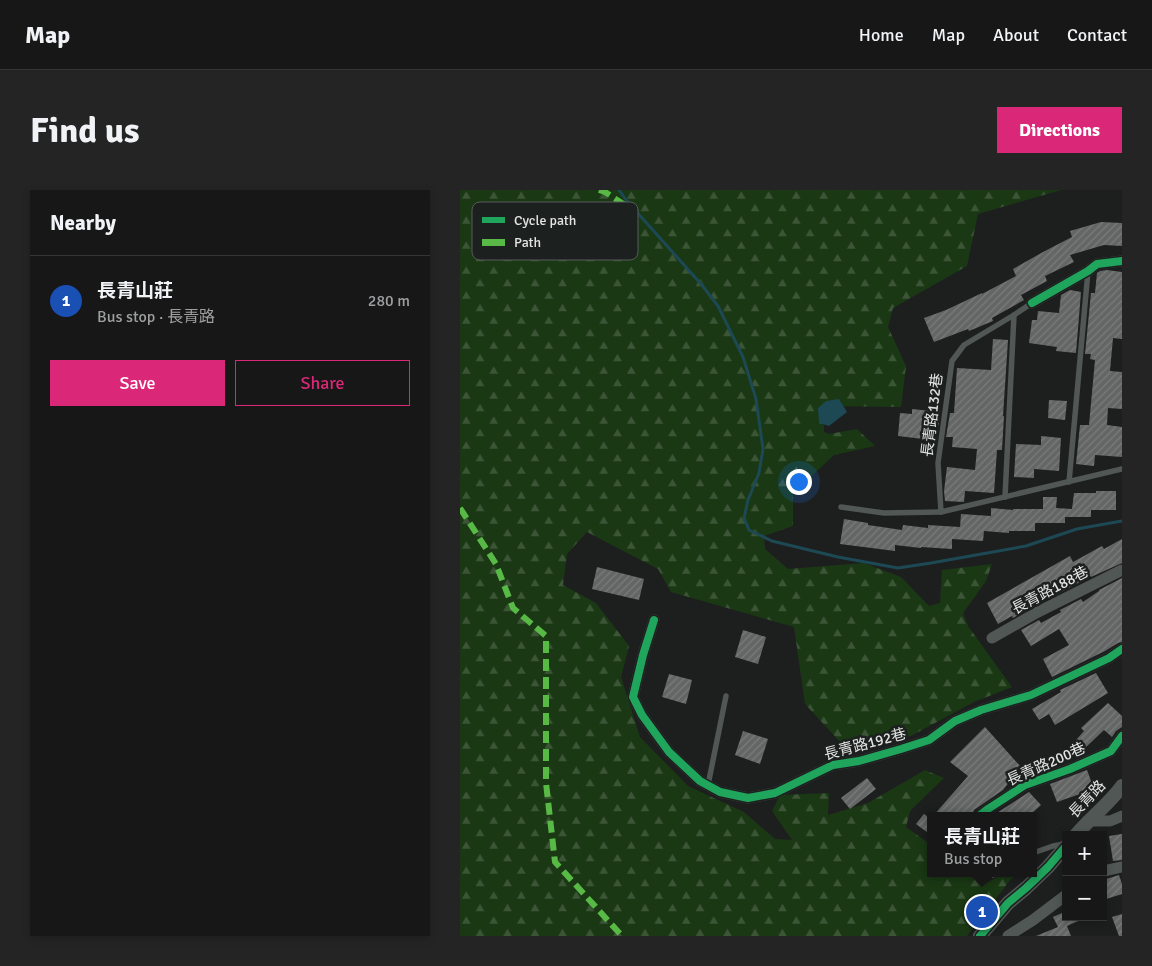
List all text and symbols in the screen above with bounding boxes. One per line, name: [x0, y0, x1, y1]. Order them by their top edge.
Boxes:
text: Map: [25, 20, 70, 50]
text: Home: [859, 24, 904, 46]
text: Map: [932, 24, 965, 46]
text: About: [993, 24, 1039, 46]
text: Contact: [1067, 24, 1127, 46]
button: Directions: [997, 107, 1122, 153]
text: Find us: [30, 109, 140, 152]
legend: [472, 202, 638, 260]
text: Nearby: [50, 210, 116, 236]
text: Cycle path: [514, 212, 576, 229]
text: Path: [514, 234, 541, 251]
text: 長青山莊: [97, 279, 173, 303]
text: 1: [62, 291, 70, 311]
text: 280 m: [368, 291, 410, 311]
text: Bus stop · 長青路: [97, 307, 215, 327]
button: Save: [50, 360, 225, 406]
button: Share: [235, 360, 410, 406]
street label: 長青路132巷: [918, 372, 946, 458]
your location: [786, 469, 812, 495]
street label: 長青路188巷: [1009, 562, 1091, 618]
street label: 長青路192巷: [822, 724, 908, 764]
street label: 長青路200巷: [1004, 739, 1088, 789]
street label: 長青路: [1065, 777, 1109, 821]
popup: [927, 812, 1037, 877]
text: 長青山莊: [944, 825, 1020, 849]
map controls: [1062, 831, 1107, 921]
button: +: [1062, 831, 1107, 876]
text: Bus stop: [944, 849, 1002, 869]
button: −: [1062, 876, 1107, 921]
pin: 1: [966, 893, 998, 931]

